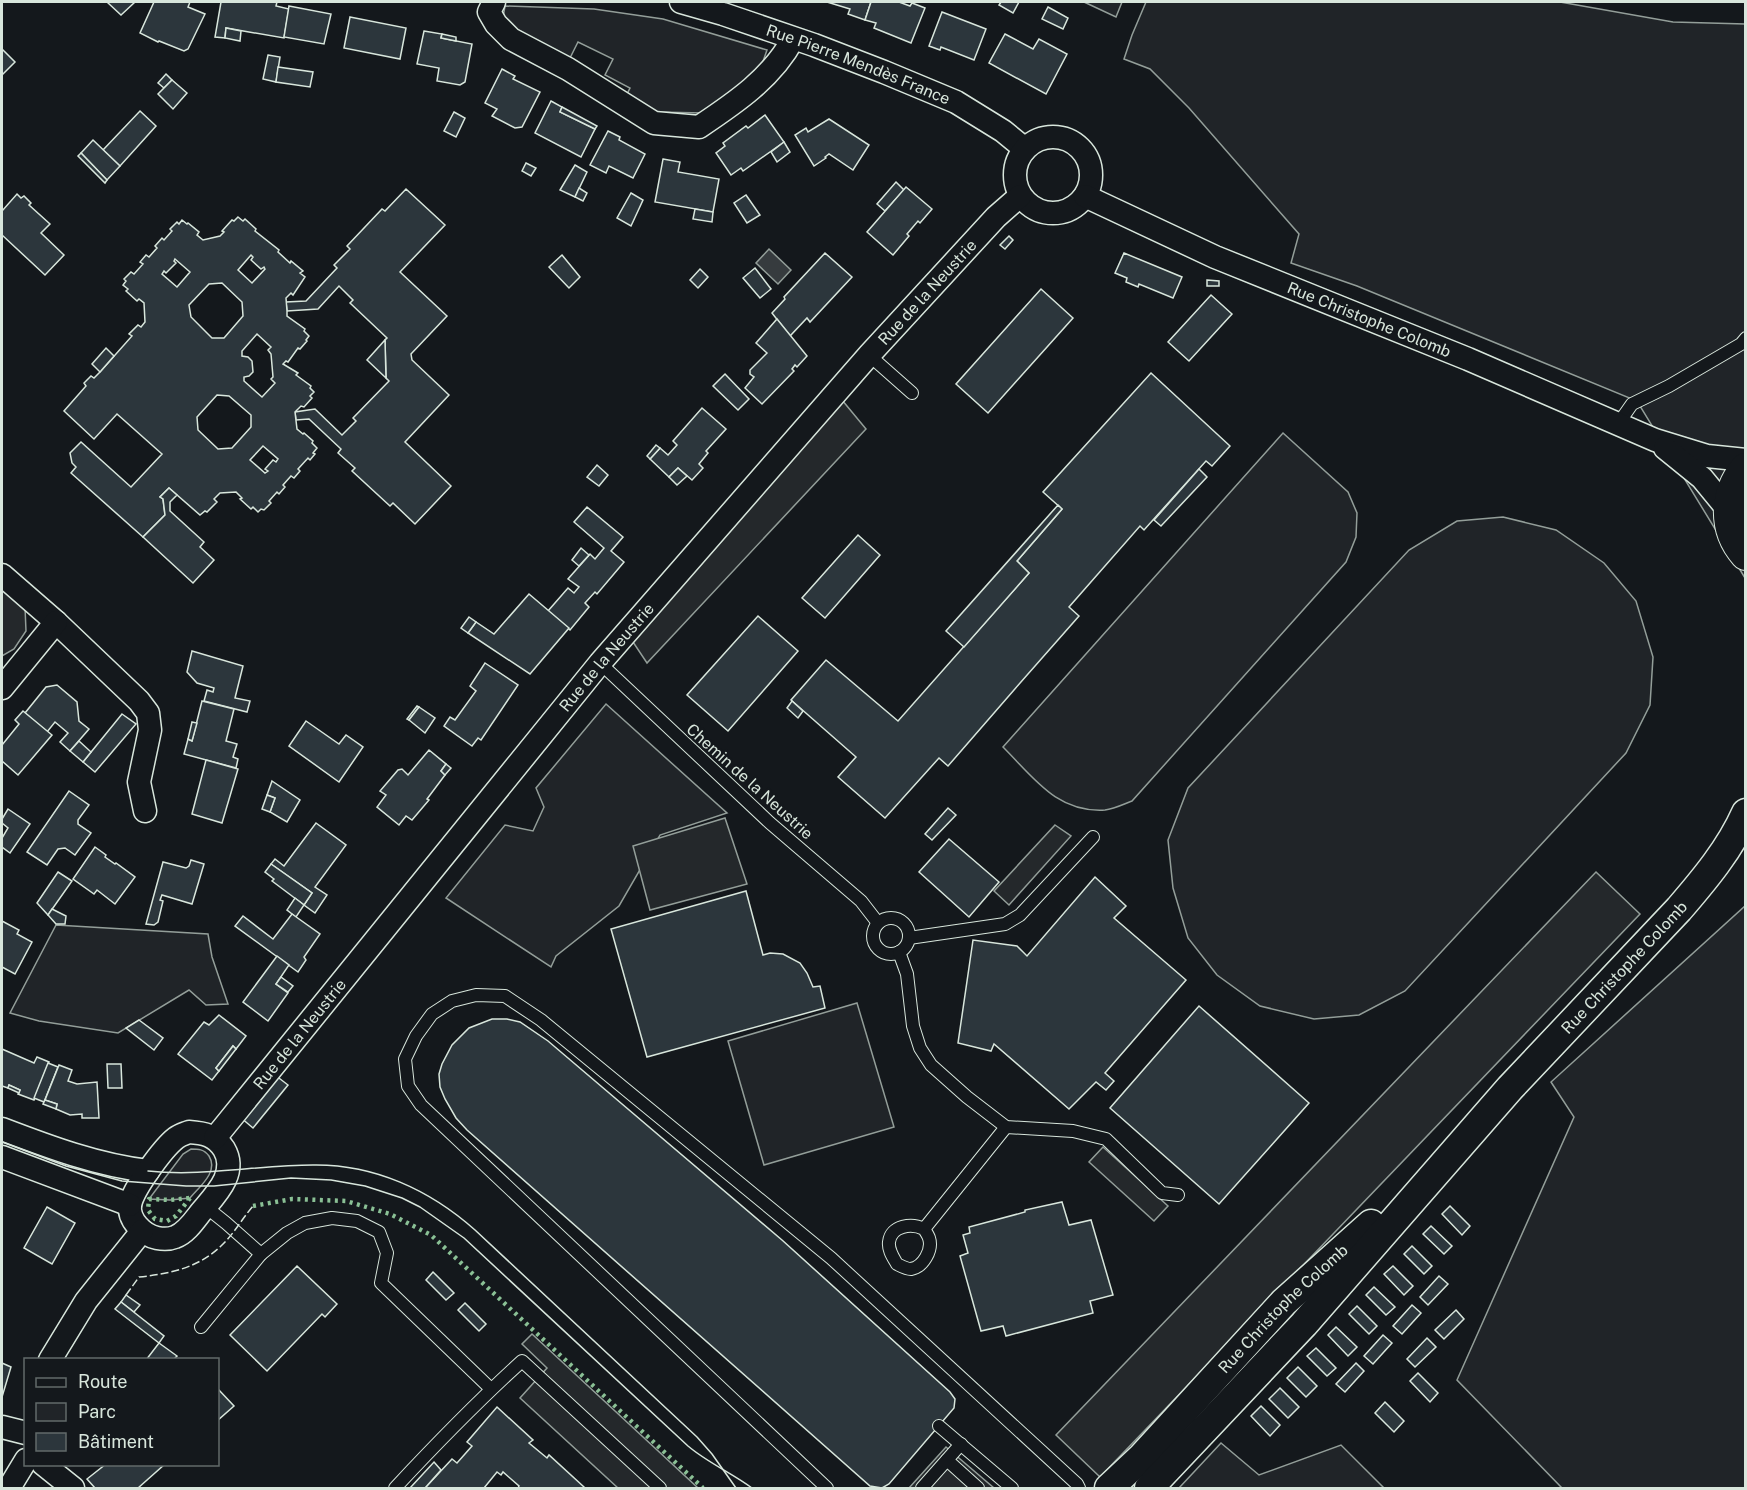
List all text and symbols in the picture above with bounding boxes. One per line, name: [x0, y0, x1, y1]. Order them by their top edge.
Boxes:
street label: Rue Pierre Mendès France: [764, 20, 953, 109]
street label: Rue de la Neustrie: [874, 236, 981, 349]
street label: Rue Christophe Colomb: [1284, 278, 1454, 361]
street label: Rue de la Neustrie: [555, 599, 658, 716]
street label: Chemin de la Neustrie: [682, 720, 817, 843]
street label: Rue Christophe Colomb: [1557, 898, 1691, 1038]
street label: Rue de la Neustrie: [249, 975, 350, 1093]
street label: Rue Christophe Colomb: [1215, 1241, 1352, 1377]
legend: [24, 1358, 219, 1466]
text: Route: [78, 1371, 127, 1392]
text: Parc: [78, 1401, 116, 1422]
text: Bâtiment: [78, 1431, 154, 1452]

